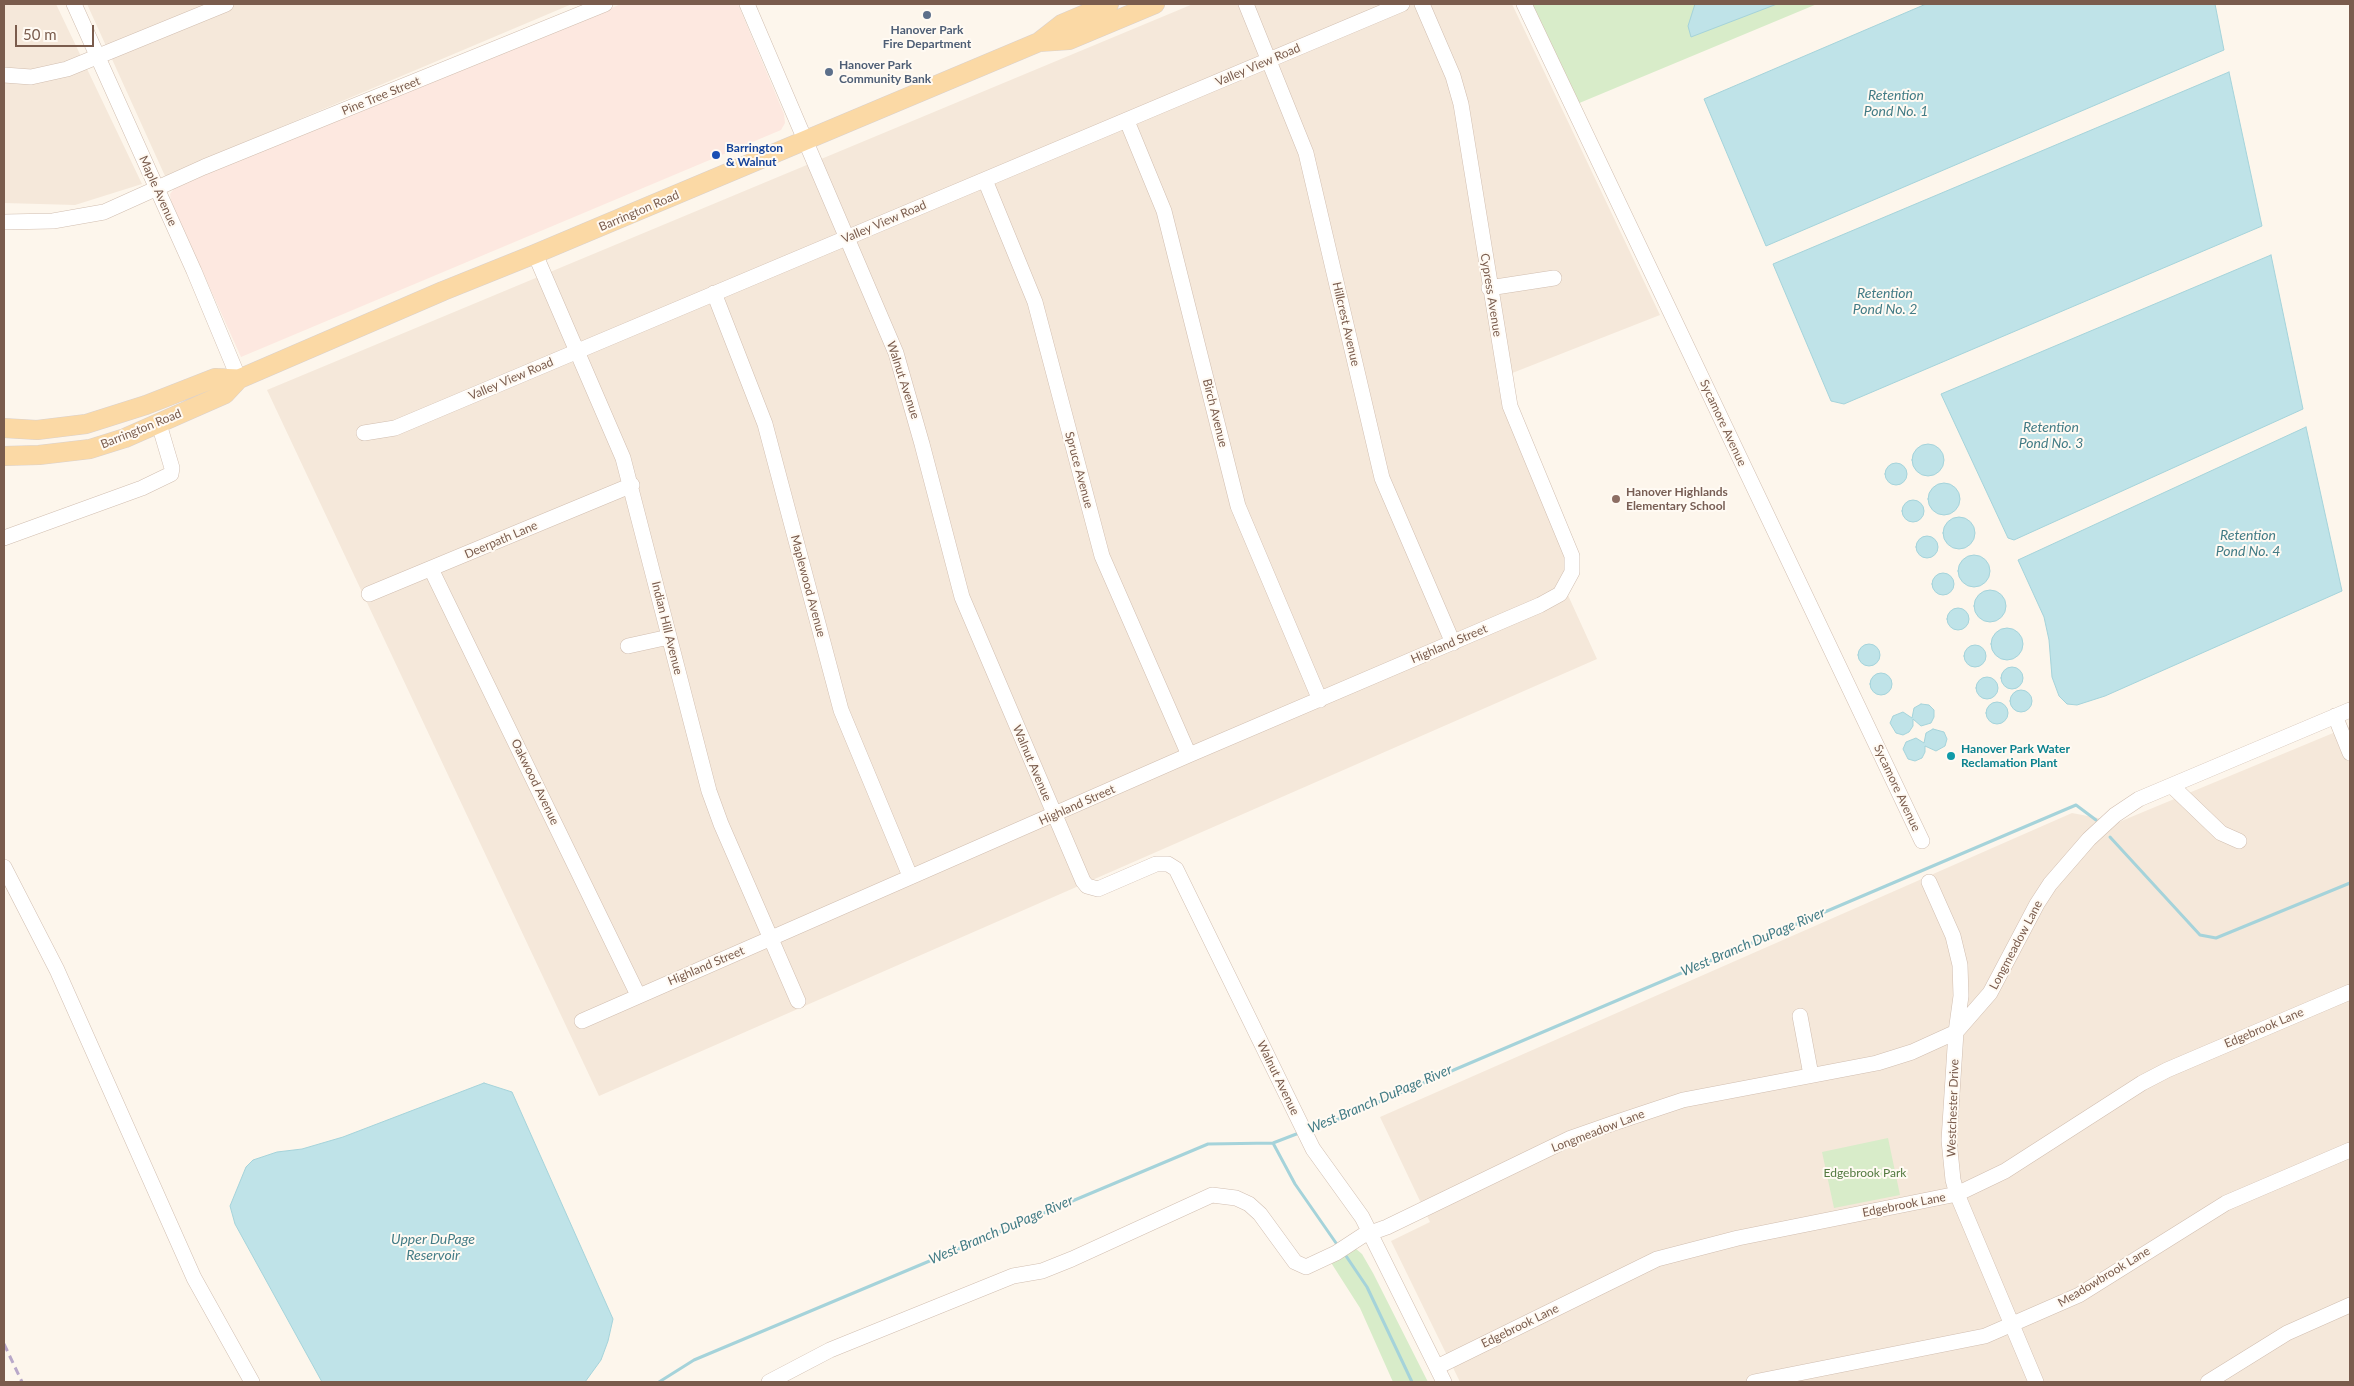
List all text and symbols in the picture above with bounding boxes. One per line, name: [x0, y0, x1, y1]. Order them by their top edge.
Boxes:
marker: Hanover Park Fire Department: [921, 9, 933, 21]
scale bar: [18, 15, 96, 47]
place label: Hanover Park Fire Department: [883, 23, 971, 51]
text: 50 m: [23, 25, 57, 43]
street label: Valley View Road: [1213, 41, 1303, 89]
place label: Hanover Park Community Bank: [839, 58, 931, 86]
marker: Hanover Park Community Bank: [823, 66, 835, 78]
street label: Pine Tree Street: [340, 74, 422, 118]
water label: Retention Pond No. 1: [1864, 87, 1928, 120]
place label: Barrington & Walnut: [726, 141, 783, 169]
marker: Barrington & Walnut: [710, 149, 722, 161]
street label: Maple Avenue: [136, 154, 180, 228]
street label: Barrington Road: [597, 188, 681, 234]
street label: Valley View Road: [839, 198, 929, 246]
street label: Cypress Avenue: [1477, 252, 1505, 338]
street label: Hillcrest Avenue: [1329, 280, 1363, 368]
water label: Retention Pond No. 2: [1853, 285, 1917, 318]
street label: Walnut Avenue: [884, 339, 922, 421]
street label: Valley View Road: [466, 355, 556, 403]
street label: Birch Avenue: [1200, 377, 1230, 449]
street label: Sycamore Avenue: [1697, 377, 1749, 469]
street label: Barrington Road: [99, 406, 183, 452]
water label: Retention Pond No. 3: [2019, 419, 2083, 452]
street label: Spruce Avenue: [1062, 430, 1096, 510]
place label: Hanover Highlands Elementary School: [1626, 485, 1728, 513]
marker: Hanover Highlands Elementary School: [1610, 493, 1622, 505]
street label: Deerpath Lane: [462, 518, 540, 562]
water label: Retention Pond No. 4: [2216, 527, 2280, 560]
street label: Maplewood Avenue: [787, 533, 829, 639]
street label: Indian Hill Avenue: [648, 580, 686, 676]
street label: Highland Street: [1409, 621, 1489, 667]
street label: Walnut Avenue: [1010, 723, 1054, 803]
street label: Oakwood Avenue: [508, 737, 562, 827]
street label: Sycamore Avenue: [1871, 742, 1923, 834]
place label: Hanover Park Water Reclamation Plant: [1961, 742, 2070, 770]
marker: Hanover Park Water Reclamation Plant: [1945, 750, 1957, 762]
street label: Highland Street: [1037, 782, 1117, 828]
street label: Longmeadow Lane: [1986, 898, 2046, 992]
water label: West Branch DuPage River: [1678, 904, 1828, 980]
street label: Highland Street: [666, 943, 746, 989]
street label: Edgebrook Lane: [2222, 1005, 2306, 1051]
street label: Walnut Avenue: [1254, 1038, 1302, 1118]
street label: Westchester Drive: [1944, 1059, 1962, 1157]
water label: West Branch DuPage River: [1305, 1061, 1455, 1137]
street label: Longmeadow Lane: [1549, 1107, 1647, 1155]
park label: Edgebrook Park: [1824, 1166, 1906, 1180]
street label: Edgebrook Lane: [1861, 1190, 1947, 1220]
water label: West Branch DuPage River: [926, 1192, 1076, 1268]
water label: Upper DuPage Reservoir: [391, 1231, 475, 1264]
street label: Meadowbrook Lane: [2055, 1244, 2153, 1310]
street label: Edgebrook Lane: [1479, 1301, 1561, 1351]

